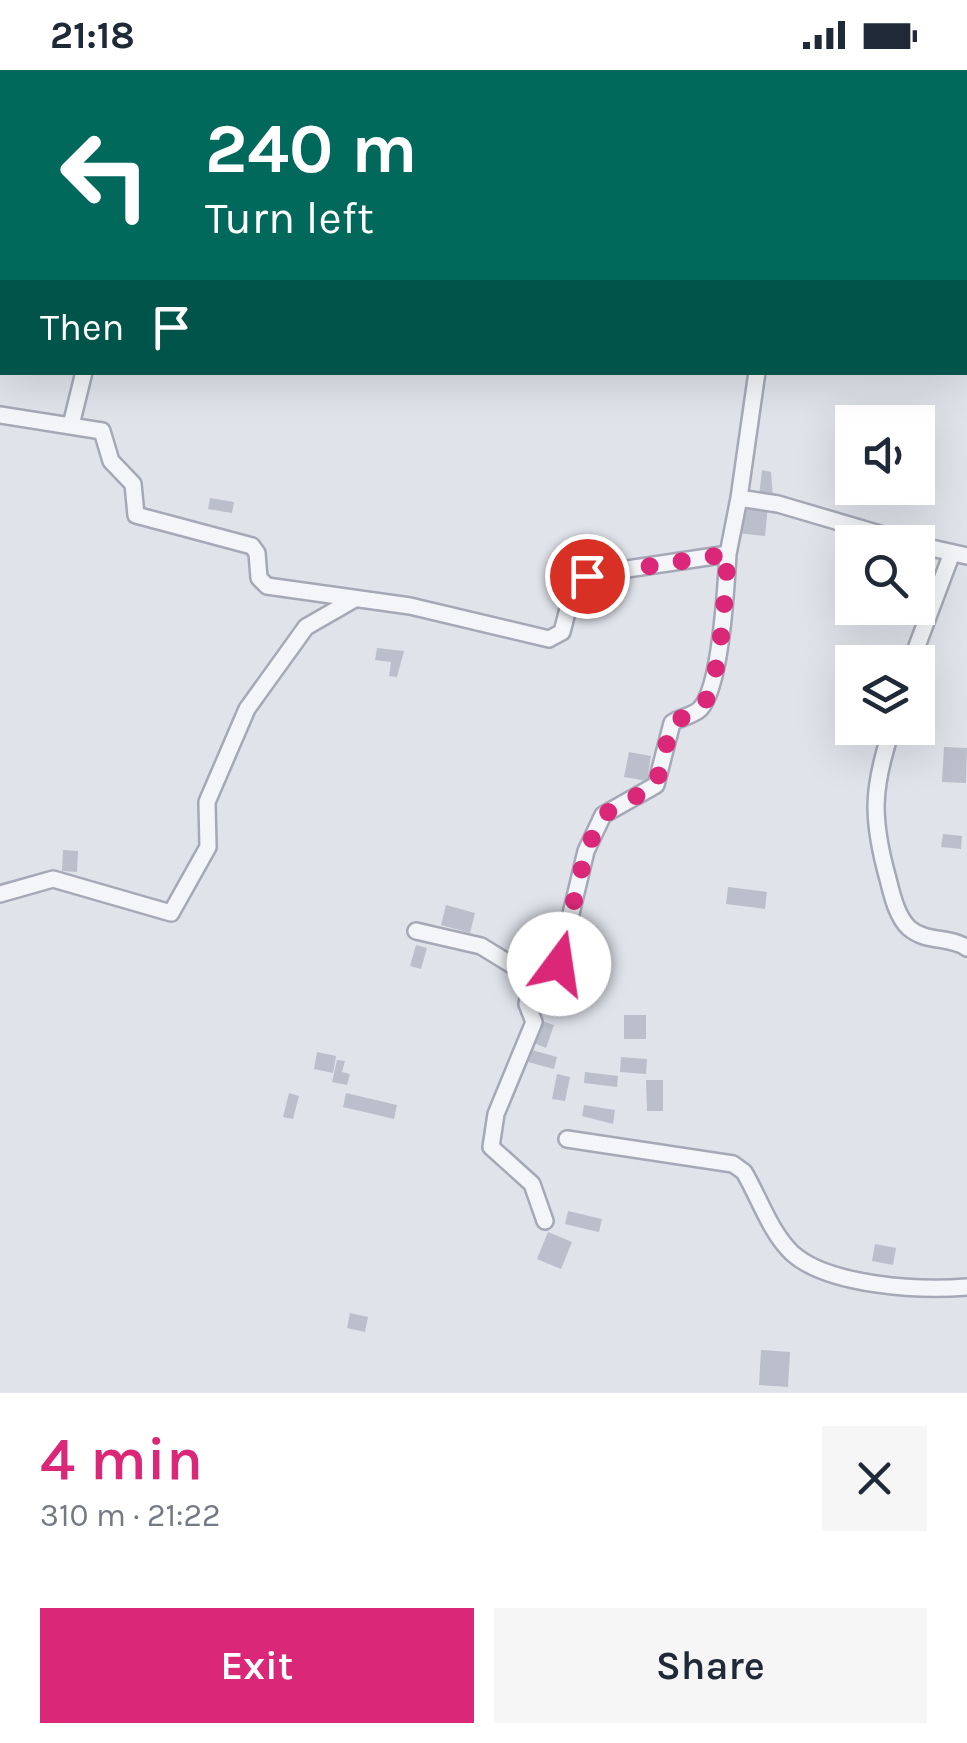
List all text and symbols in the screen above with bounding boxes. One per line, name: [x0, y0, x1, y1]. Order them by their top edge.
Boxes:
text: 21:18: [50, 13, 135, 58]
text: 240 m: [205, 108, 417, 190]
icon: left: [40, 110, 170, 240]
text: Turn left: [205, 192, 374, 244]
icon: arrive: [144, 300, 199, 355]
text: Then: [40, 305, 124, 350]
map controls: [835, 405, 935, 745]
button: sound: [835, 405, 935, 505]
button: search: [835, 525, 935, 625]
pin: [545, 534, 630, 619]
icon: arrive: [560, 549, 615, 604]
button: layers: [835, 645, 935, 745]
position arrow: [507, 912, 611, 1016]
text: 4 min: [40, 1424, 203, 1494]
button: close: [822, 1426, 927, 1531]
text: 310 m · 21:22: [40, 1497, 221, 1534]
button: Exit: [40, 1608, 474, 1723]
button: Share: [494, 1608, 927, 1723]

